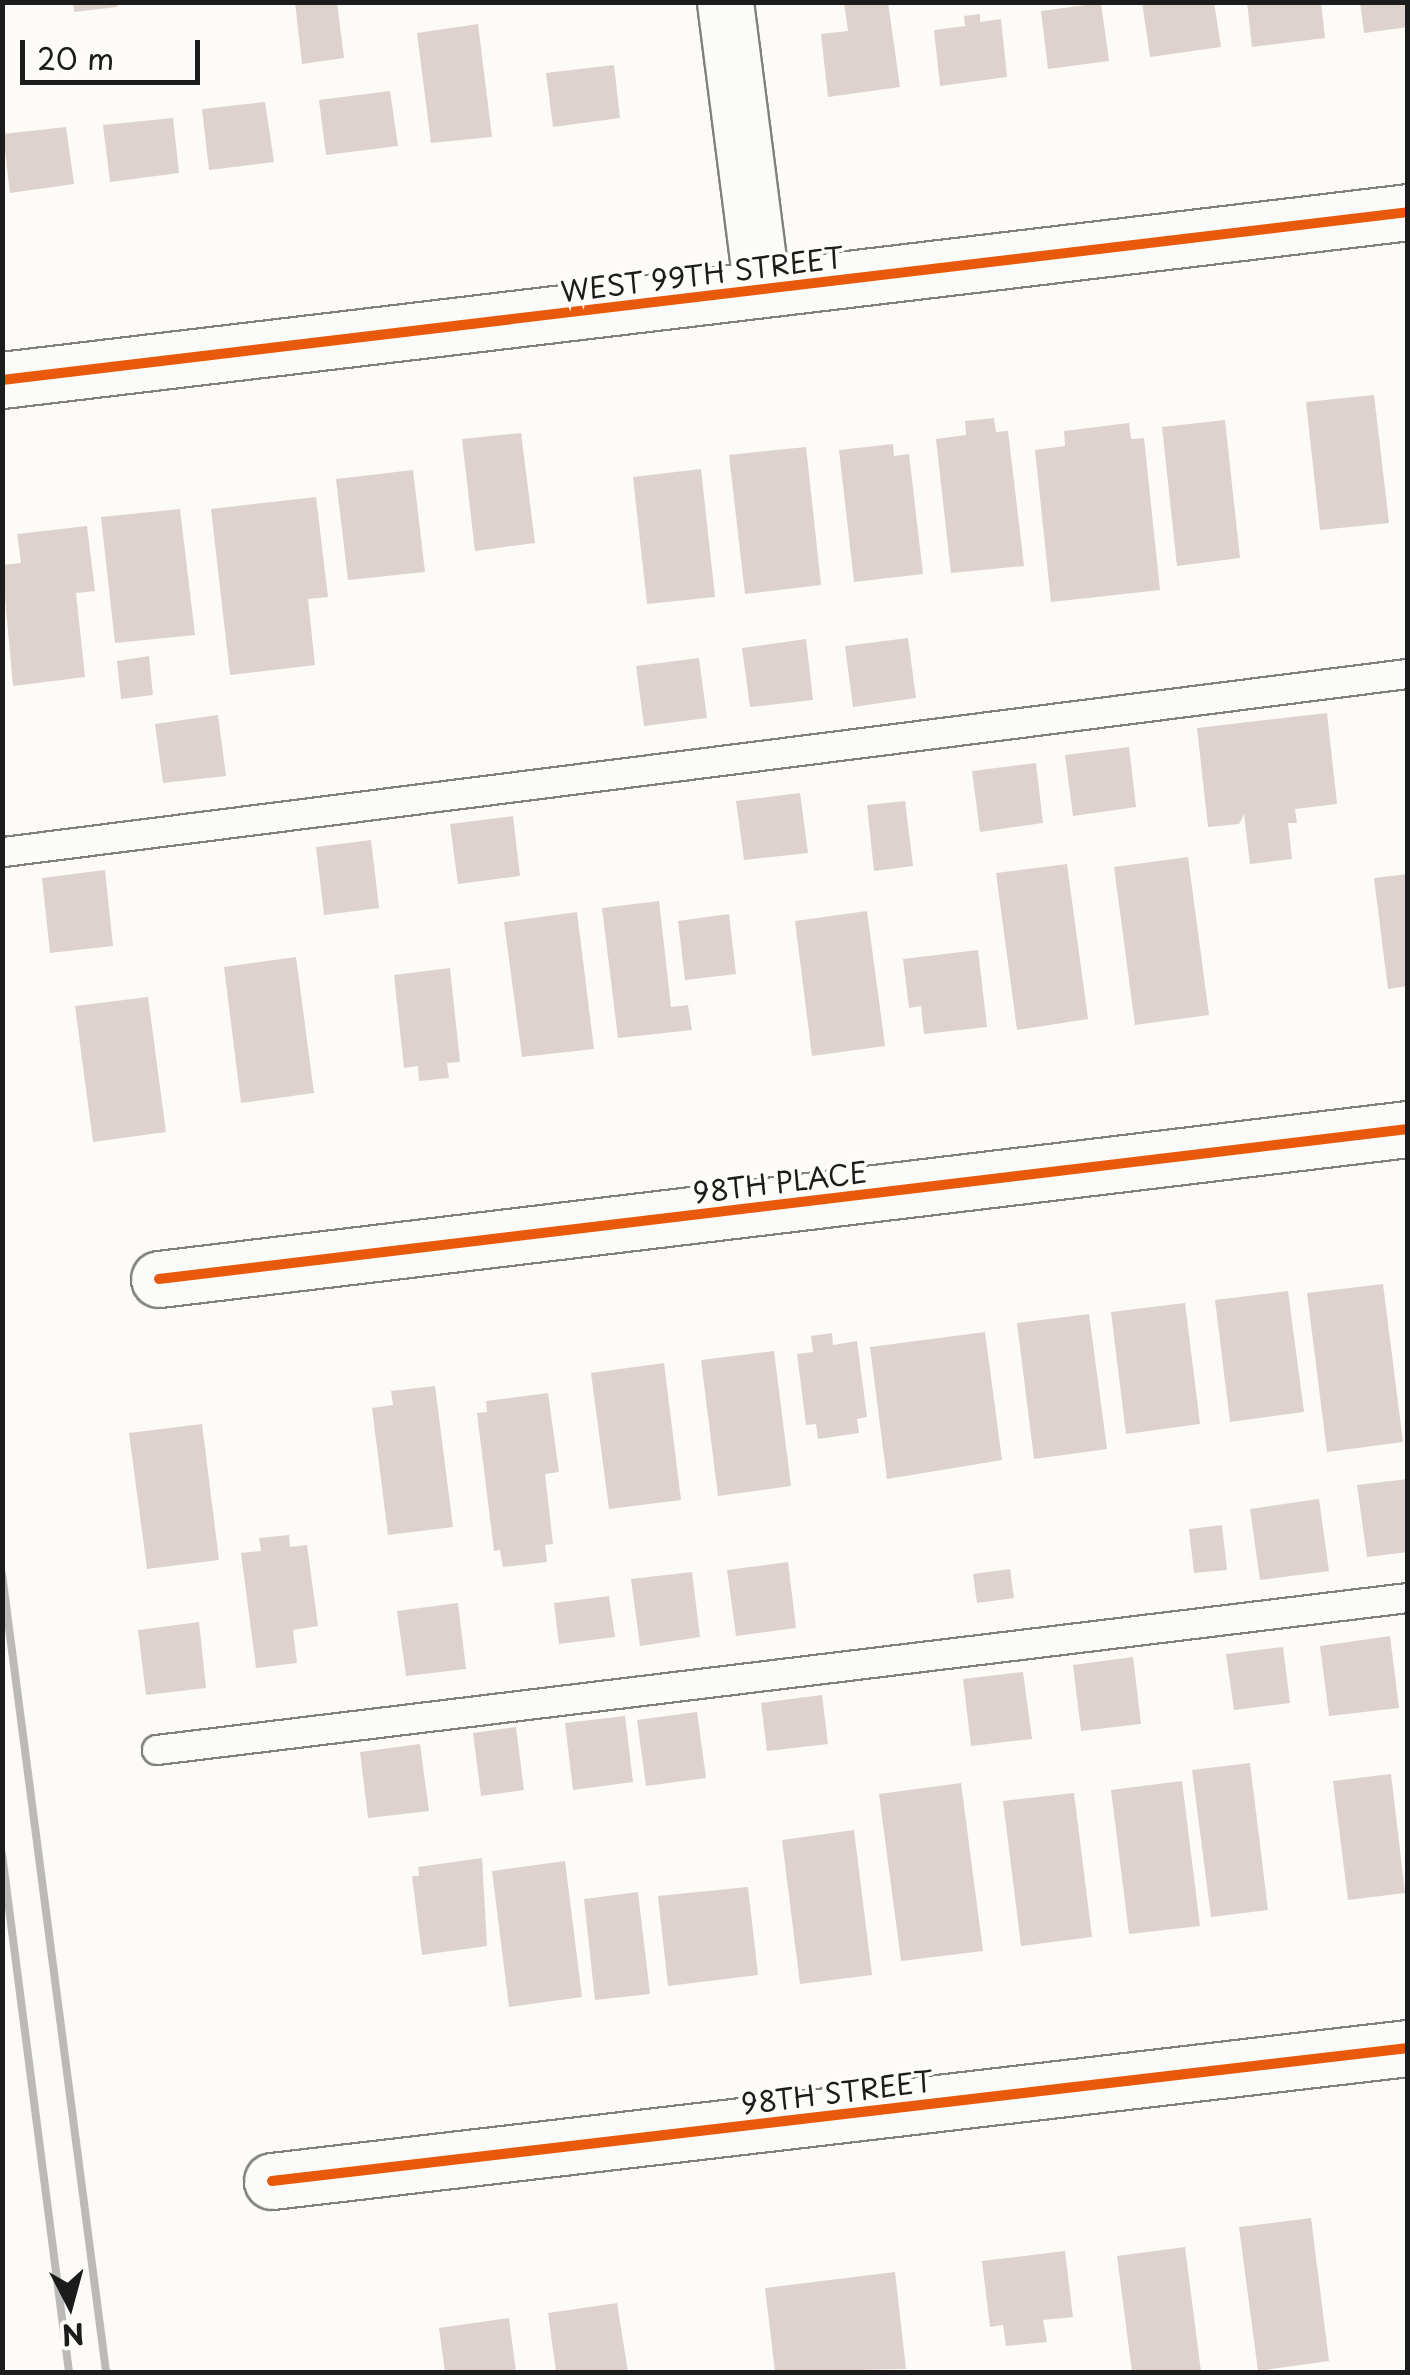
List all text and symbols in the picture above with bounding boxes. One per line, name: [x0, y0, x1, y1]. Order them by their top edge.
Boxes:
scale bar: [25, 20, 205, 82]
text: 20 m: [37, 35, 114, 80]
street label: WEST 99TH STREET: [559, 240, 845, 308]
street label: 98TH PLACE: [691, 1155, 869, 1209]
street label: 98TH STREET: [739, 2064, 935, 2120]
north arrow: [20, 2255, 120, 2355]
text: N: [60, 2313, 86, 2358]

